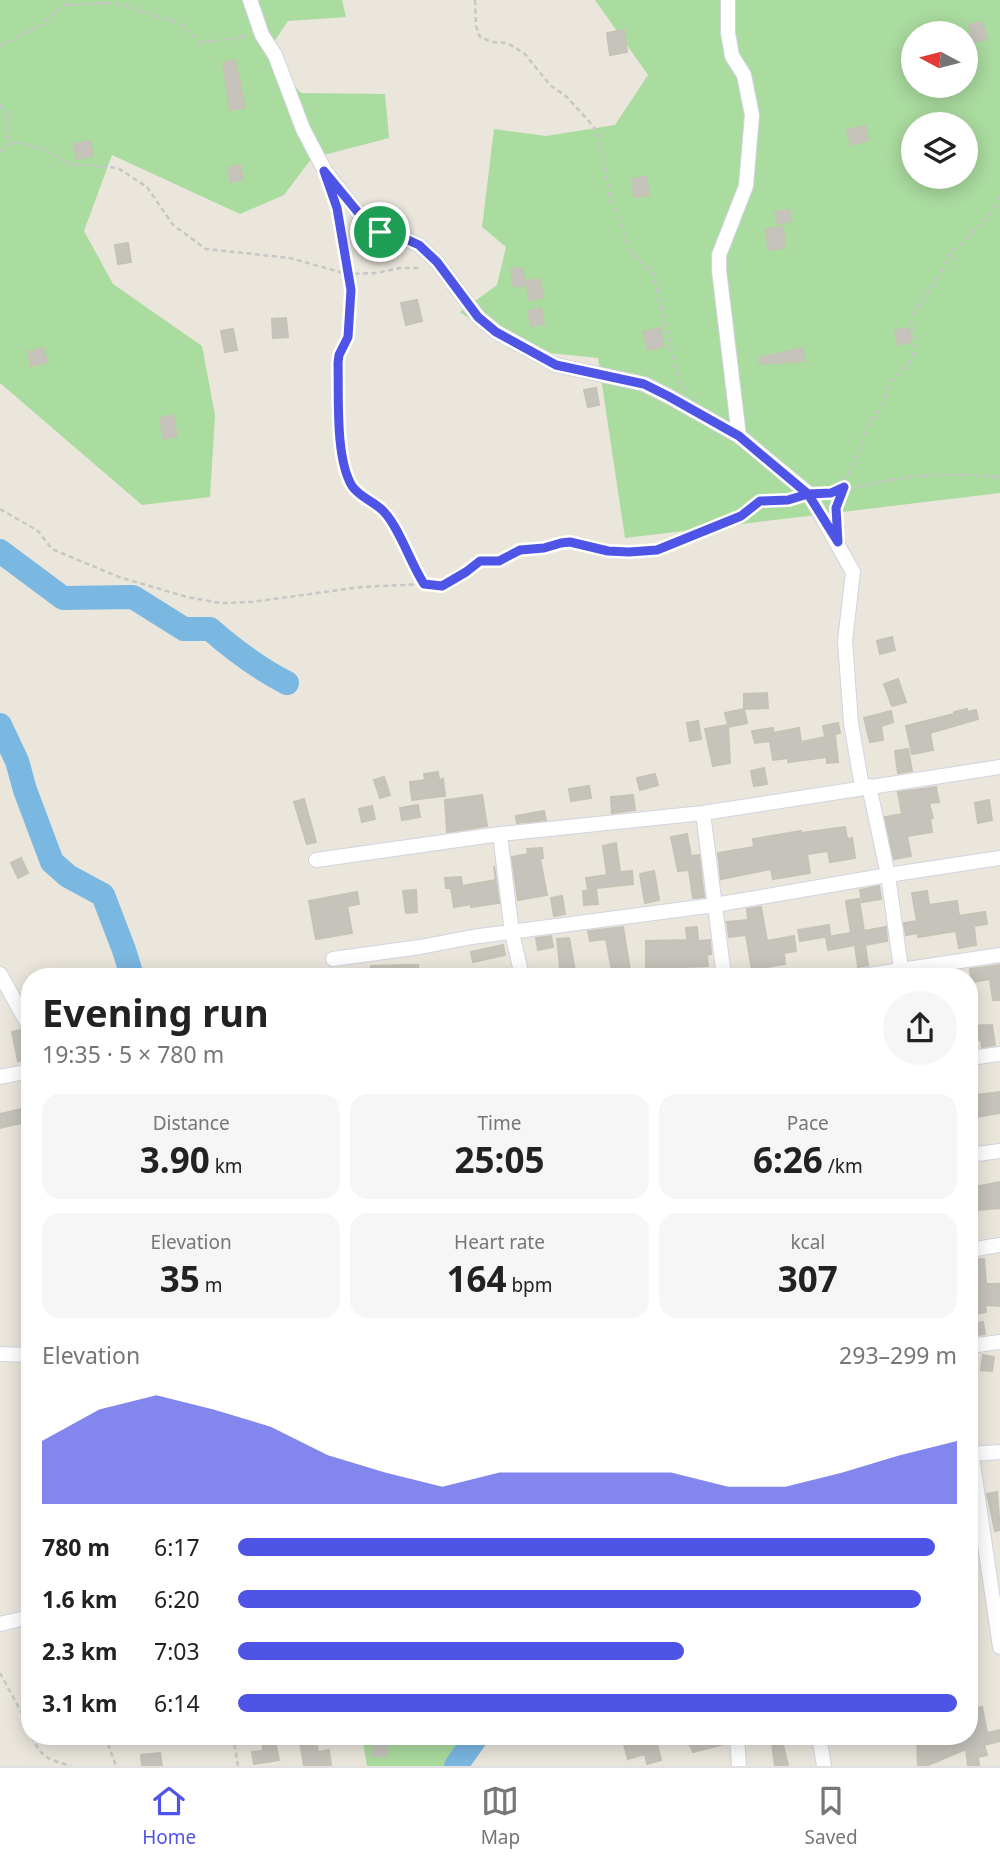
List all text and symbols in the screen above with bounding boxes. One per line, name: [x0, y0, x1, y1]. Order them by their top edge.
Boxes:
north arrow: [901, 21, 978, 98]
map controls: [901, 21, 978, 189]
button: layers: [901, 112, 978, 189]
pin: [350, 202, 410, 262]
icon: arrive: [361, 213, 399, 251]
text: Evening run: [42, 986, 269, 1038]
button: share: [883, 991, 957, 1065]
text: 19:35 · 5 × 780 m: [42, 1038, 224, 1070]
text: Distance: [153, 1110, 230, 1136]
text: Time: [478, 1110, 521, 1136]
text: Pace: [787, 1110, 829, 1136]
text: 3.90: [140, 1136, 210, 1183]
text: 25:05: [455, 1136, 544, 1183]
text: 6:26: [753, 1136, 823, 1183]
text: km: [210, 1153, 243, 1179]
text: /km: [823, 1153, 863, 1179]
text: Elevation: [151, 1229, 232, 1255]
text: Heart rate: [454, 1229, 545, 1255]
text: kcal: [790, 1229, 825, 1255]
text: 35: [160, 1255, 200, 1302]
text: 164: [446, 1255, 506, 1302]
text: 307: [778, 1255, 838, 1302]
text: m: [200, 1272, 223, 1298]
text: bpm: [506, 1272, 553, 1298]
text: Elevation: [42, 1339, 140, 1371]
text: 293–299 m: [839, 1339, 957, 1371]
text: 780 m: [42, 1531, 110, 1563]
text: 6:17: [154, 1531, 200, 1563]
text: 1.6 km: [42, 1583, 117, 1615]
text: 6:20: [154, 1583, 200, 1615]
text: 2.3 km: [42, 1635, 117, 1667]
text: 7:03: [154, 1635, 200, 1667]
text: 3.1 km: [42, 1687, 117, 1719]
text: 6:14: [154, 1687, 200, 1719]
tab: Home: [142, 1782, 196, 1850]
tab: Map: [481, 1782, 520, 1850]
tab: Saved: [805, 1782, 858, 1850]

